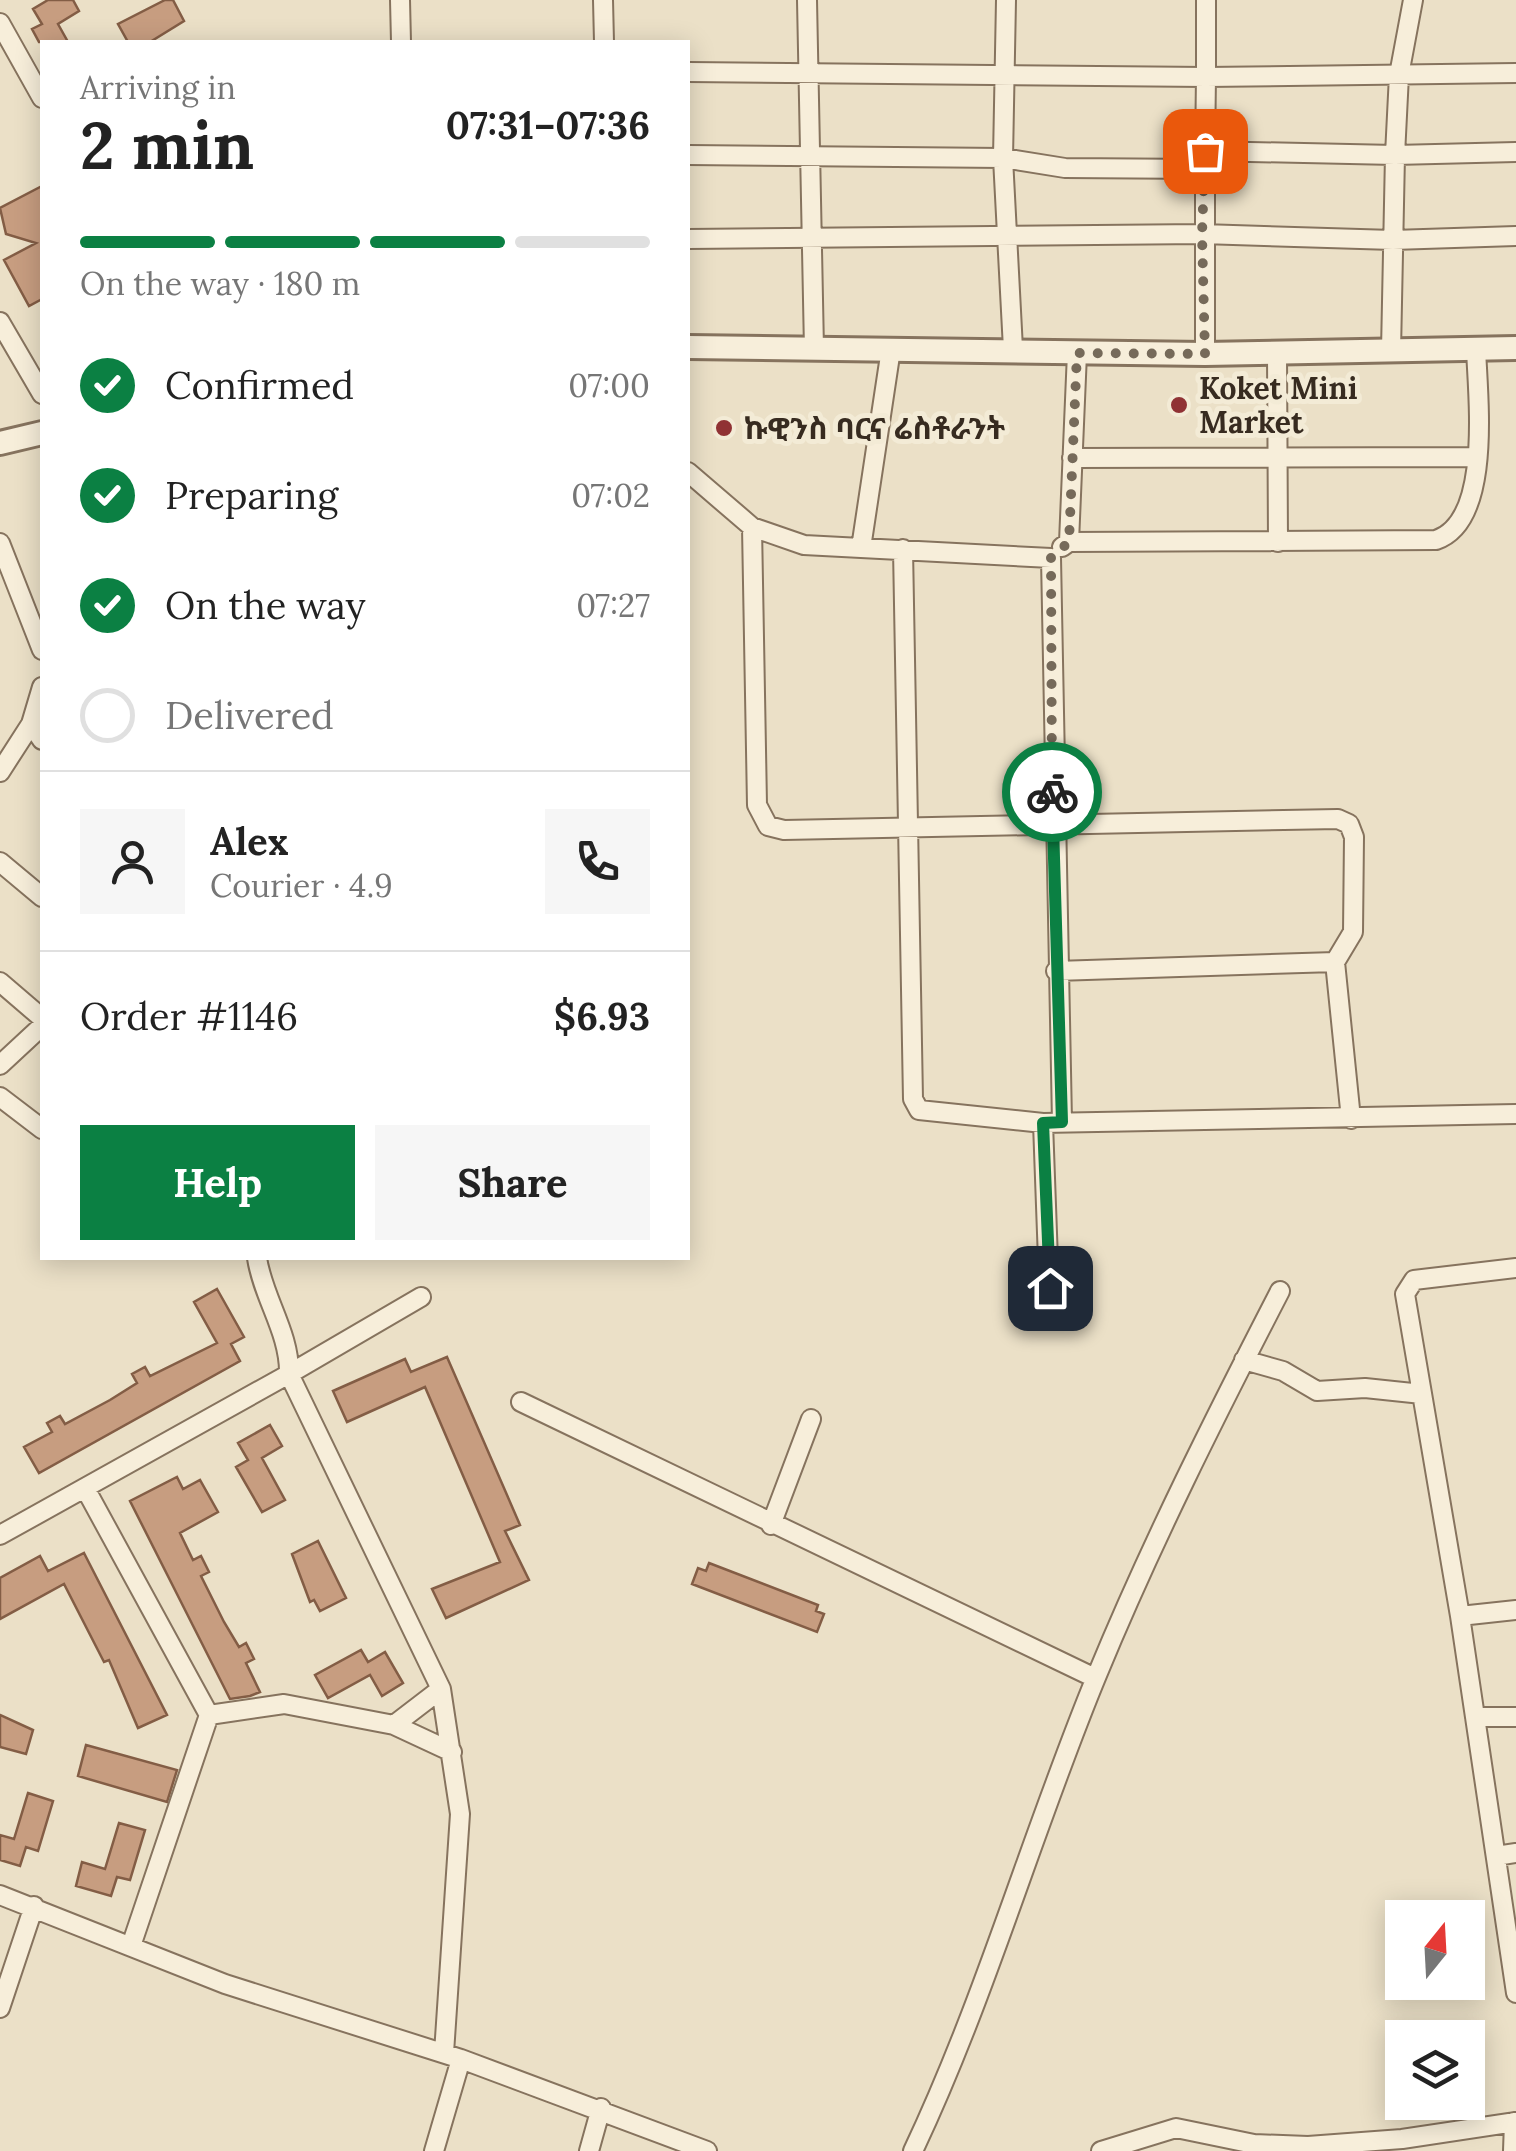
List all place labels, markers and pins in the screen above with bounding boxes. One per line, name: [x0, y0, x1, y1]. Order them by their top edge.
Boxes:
pin: [1163, 109, 1248, 194]
place label: Koket Mini Market: [1199, 369, 1358, 441]
marker: Koket Mini Market: [1168, 394, 1190, 416]
place label: ኩዊንስ ባርና ሬስቶራንት: [744, 409, 1006, 447]
marker: ኩዊንስ ባርና ሬስቶራንት: [713, 417, 735, 439]
pin: [1008, 1246, 1093, 1331]

